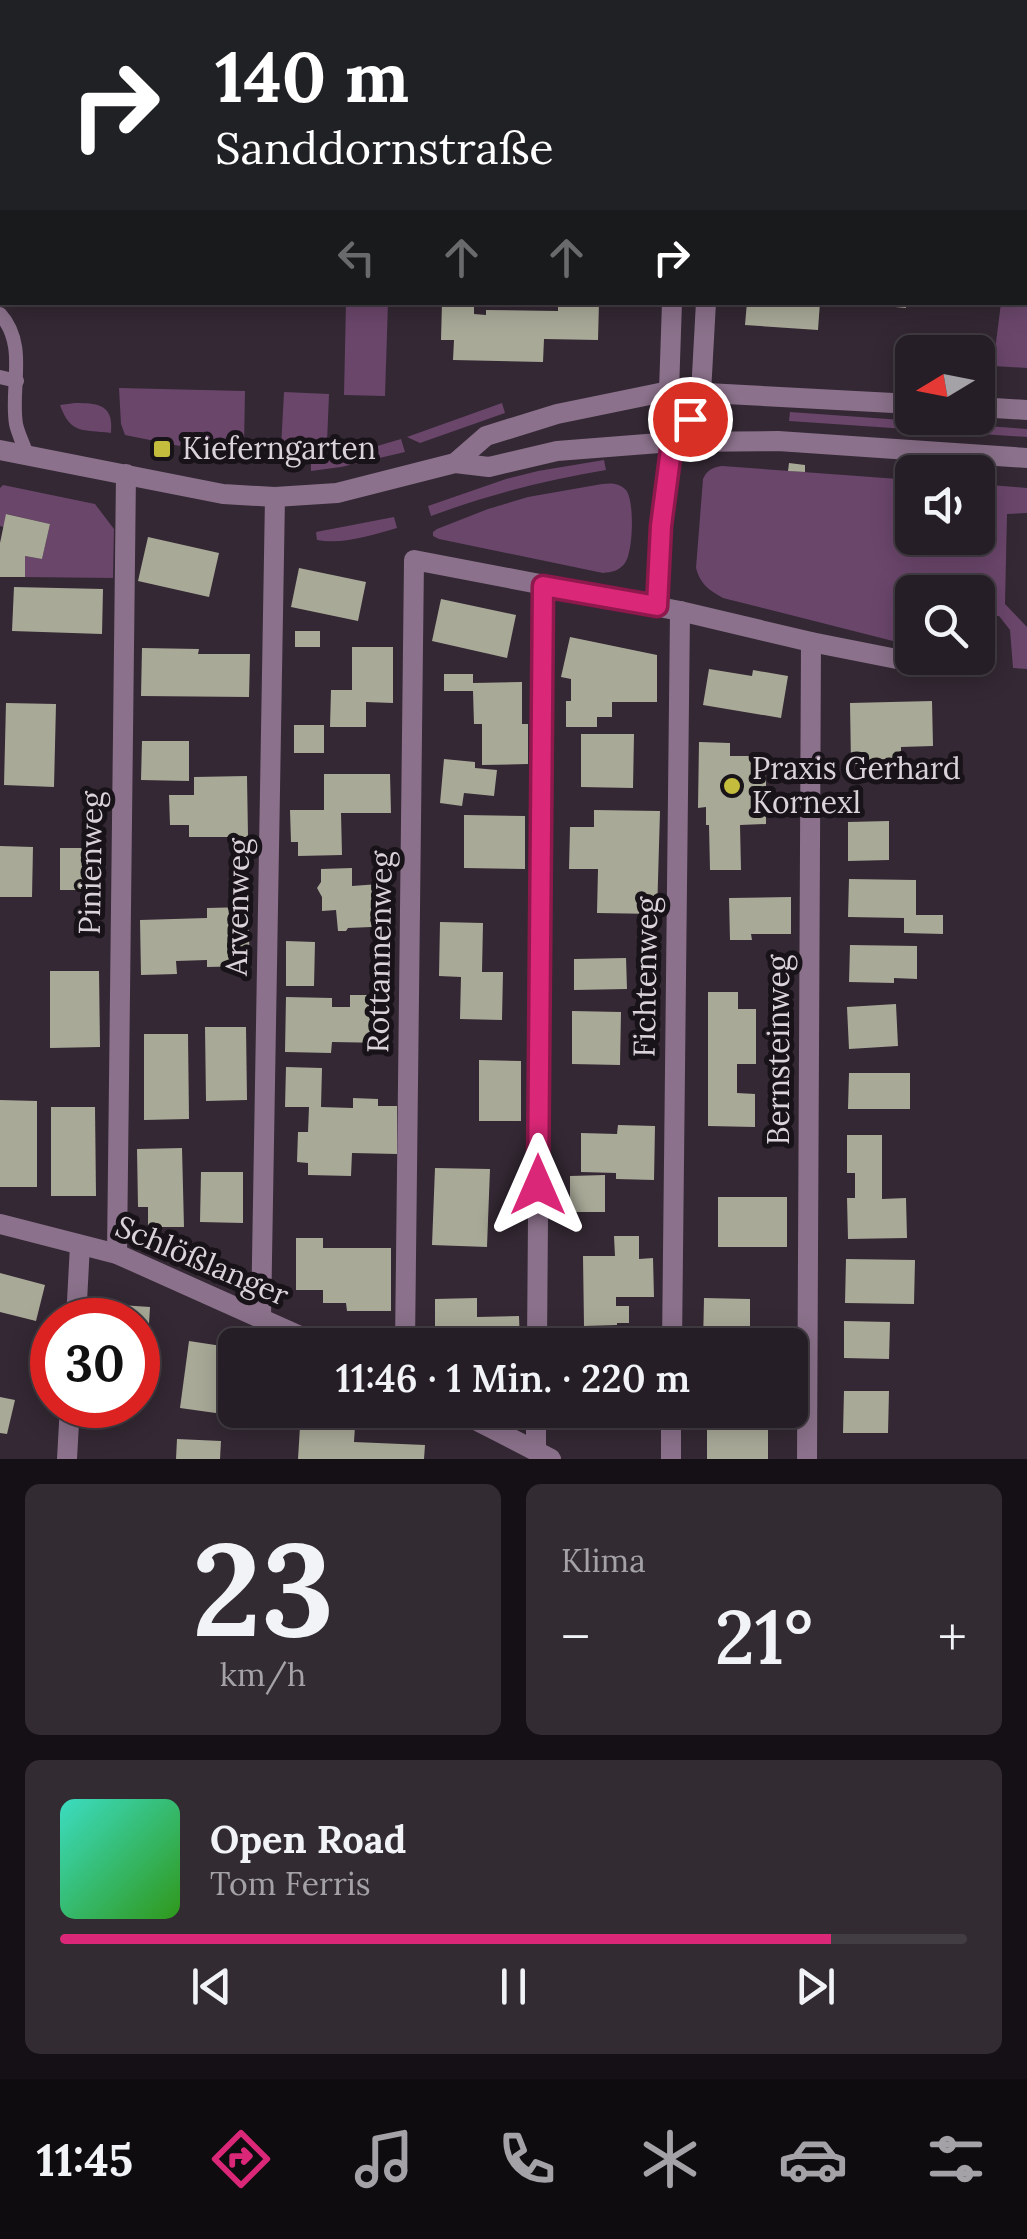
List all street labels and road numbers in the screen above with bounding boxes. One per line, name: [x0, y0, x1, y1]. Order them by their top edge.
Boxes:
street label: Pinienweg: [70, 789, 111, 935]
street label: Arvenweg: [217, 837, 258, 977]
street label: Rottannenweg: [358, 849, 401, 1053]
street label: Fichtenweg: [625, 895, 666, 1058]
street label: Bernsteinweg: [759, 953, 798, 1145]
street label: Schlößlanger: [110, 1207, 295, 1315]

